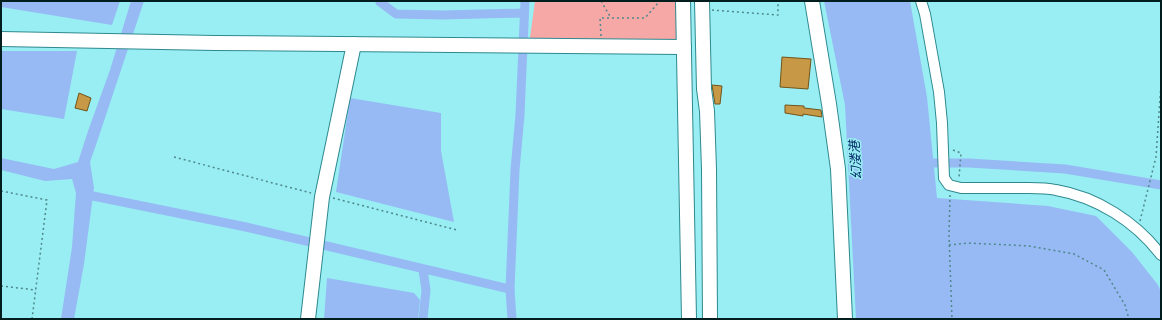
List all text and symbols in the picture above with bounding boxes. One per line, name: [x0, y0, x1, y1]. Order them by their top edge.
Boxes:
water label: 幻溇港: [847, 138, 865, 180]

